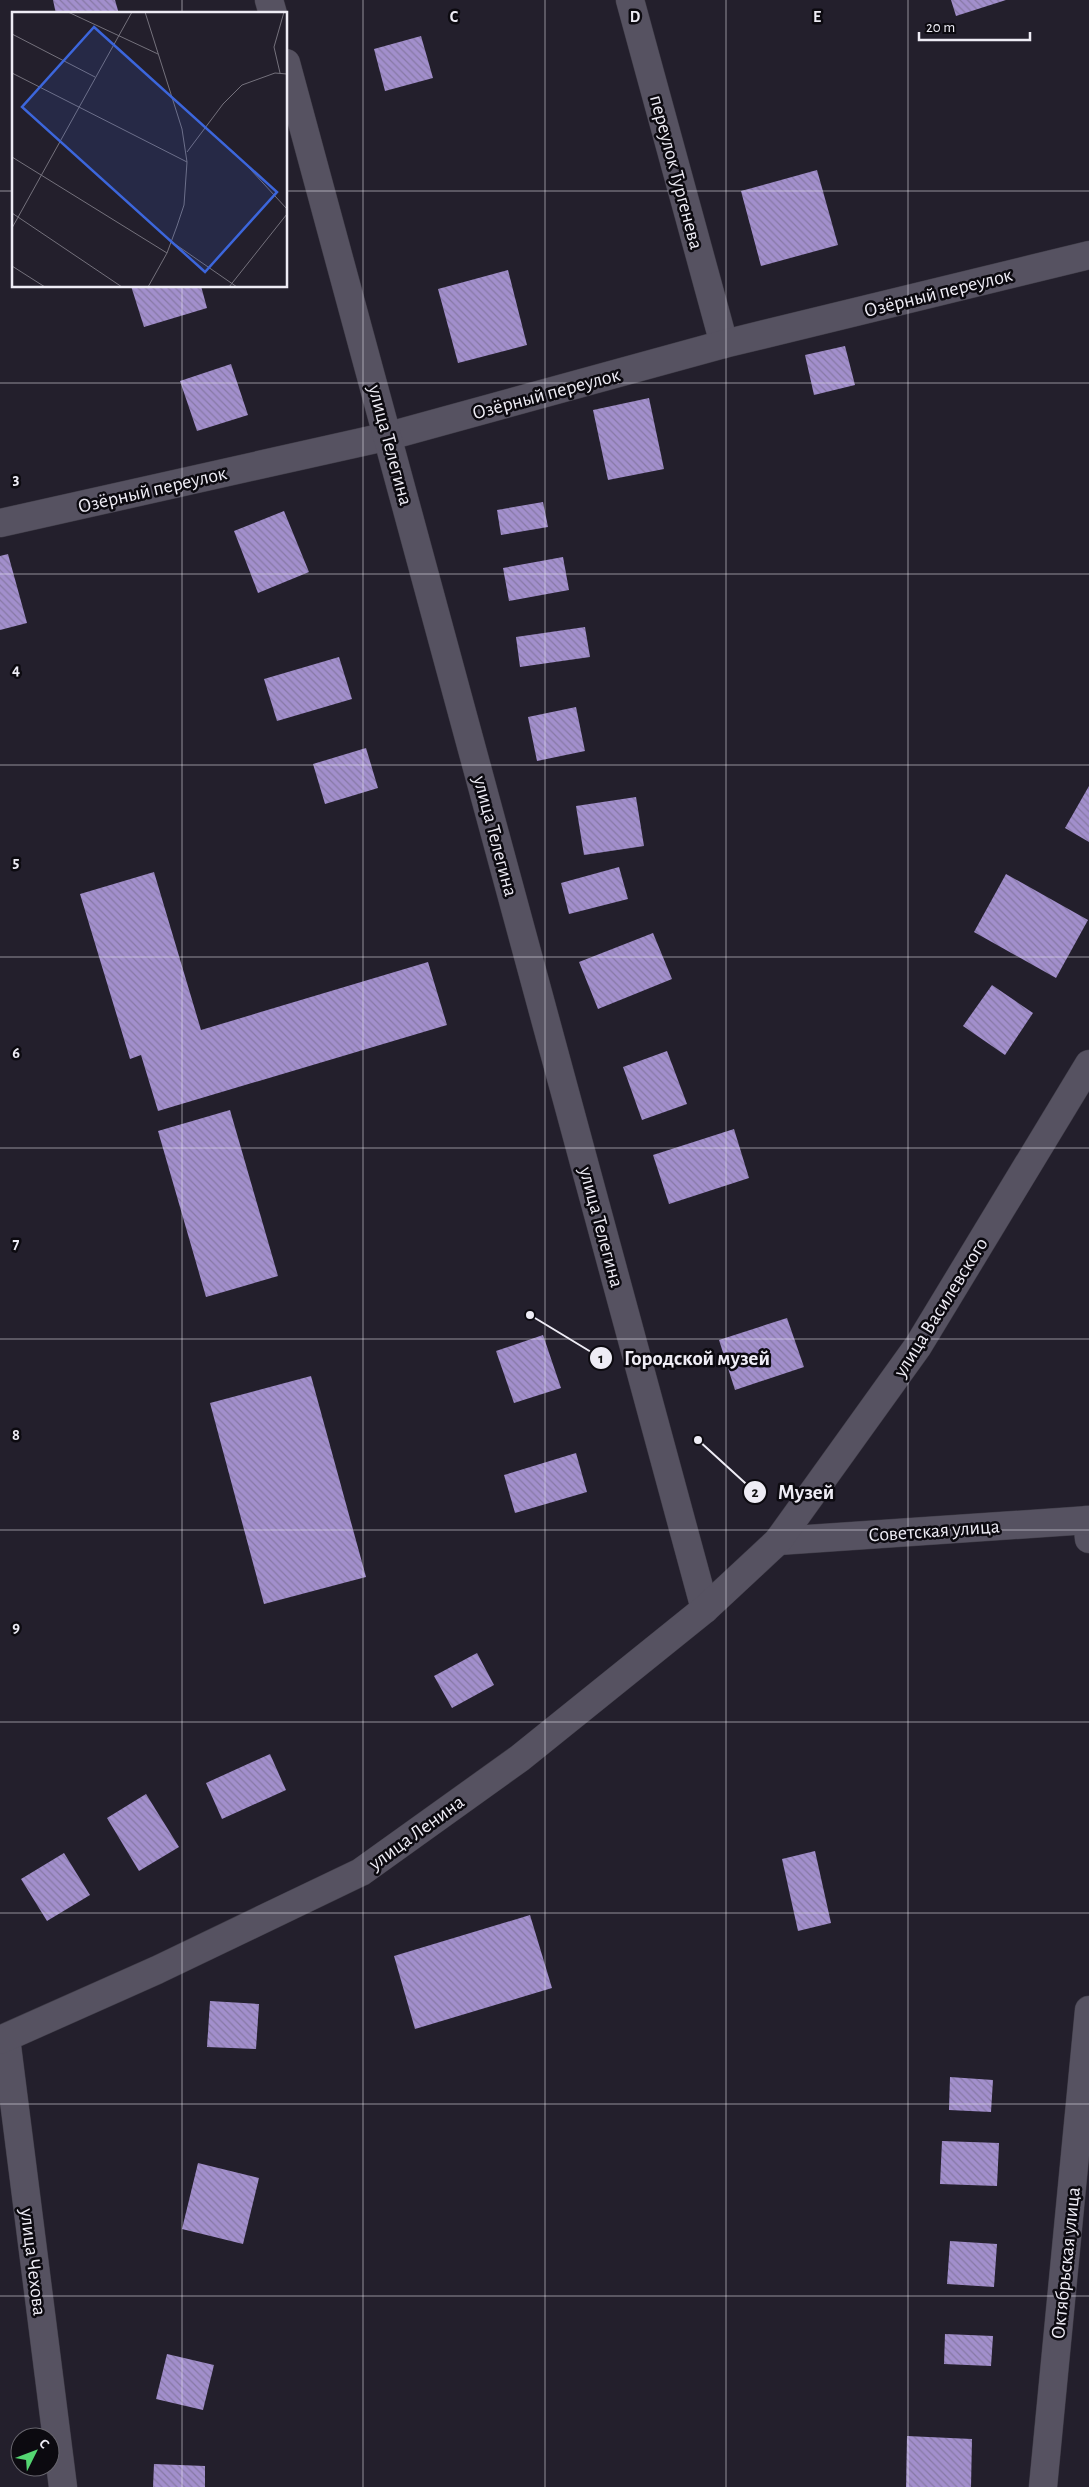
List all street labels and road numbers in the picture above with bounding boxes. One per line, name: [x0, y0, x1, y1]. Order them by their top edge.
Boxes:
street label: переулок Тургенева: [646, 93, 706, 252]
street label: Озёрный переулок: [862, 265, 1014, 321]
street label: Озёрный переулок: [470, 365, 622, 423]
street label: улица Телегина: [364, 382, 416, 508]
street label: Озёрный переулок: [76, 463, 229, 517]
street label: улица Телегина: [469, 773, 521, 899]
street label: улица Телегина: [575, 1164, 627, 1290]
street label: улица Василевского: [889, 1234, 992, 1382]
street label: Советская улица: [868, 1516, 1000, 1546]
street label: улица Ленина: [364, 1792, 468, 1875]
street label: Октябрьская улица: [1048, 2186, 1084, 2340]
street label: улица Чехова: [16, 2206, 50, 2317]

